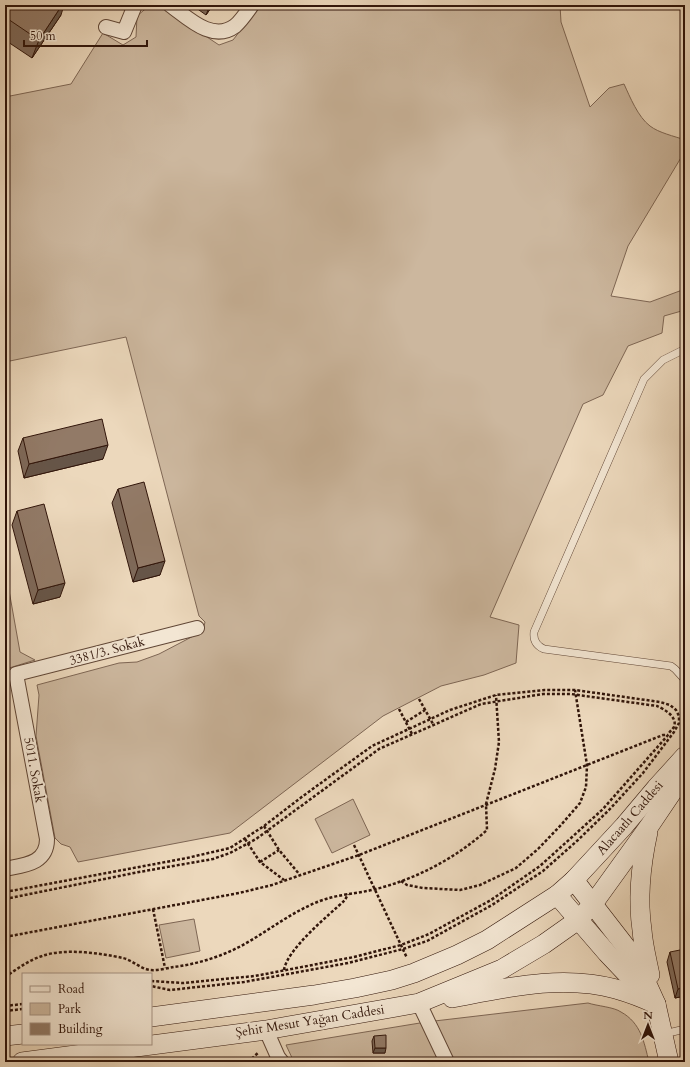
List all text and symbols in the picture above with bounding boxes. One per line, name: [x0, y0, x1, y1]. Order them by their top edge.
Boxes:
scale bar: [24, 22, 147, 48]
text: 50 m: [30, 28, 57, 44]
street label: 3381/3. Sokak: [67, 632, 147, 670]
street label: 5011. Sokak: [19, 736, 49, 804]
street label: Alacaatlı Caddesi: [593, 777, 668, 859]
legend: [22, 973, 152, 1045]
text: Road: [58, 981, 85, 997]
street label: Şehit Mesut Yağan Caddesi: [234, 1000, 386, 1042]
text: Park: [58, 1001, 82, 1017]
north arrow: [628, 1005, 668, 1045]
text: N: [643, 1008, 653, 1023]
text: Building: [58, 1021, 103, 1037]

